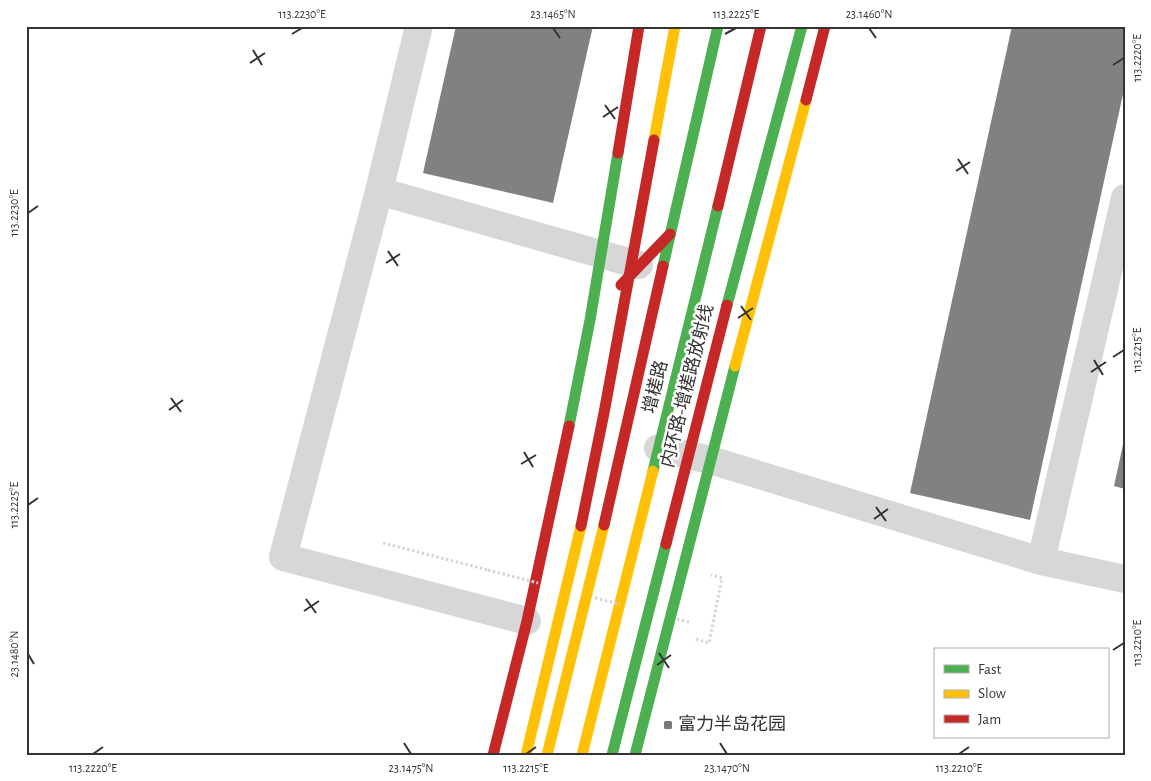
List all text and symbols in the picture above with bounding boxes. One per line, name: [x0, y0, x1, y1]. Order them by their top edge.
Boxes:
text: 113.2230°E: [278, 8, 326, 20]
text: 23.1465°N: [530, 8, 576, 20]
text: 113.2225°E: [713, 8, 760, 20]
text: 23.1460°N: [846, 8, 892, 20]
text: 113.2220°E: [1131, 34, 1143, 82]
text: 113.2230°E: [8, 189, 20, 237]
street label: 内环路-增槎路放射线: [657, 302, 717, 469]
text: 113.2215°E: [1131, 327, 1143, 373]
street label: 增槎路: [639, 358, 671, 415]
text: 113.2225°E: [8, 481, 20, 528]
text: 113.2210°E: [1131, 619, 1143, 666]
text: 23.1480°N: [8, 631, 20, 677]
legend: [934, 648, 1108, 738]
text: Fast: [978, 662, 1002, 677]
text: Slow: [978, 686, 1006, 701]
text: Jam: [978, 712, 1001, 727]
place label: 富力半岛花园: [678, 714, 786, 734]
marker: 富力半岛花园: [662, 719, 674, 731]
text: 113.2220°E: [69, 762, 117, 774]
text: 23.1475°N: [389, 762, 433, 774]
text: 113.2215°E: [503, 762, 549, 774]
text: 23.1470°N: [704, 762, 750, 774]
text: 113.2210°E: [936, 762, 983, 774]

